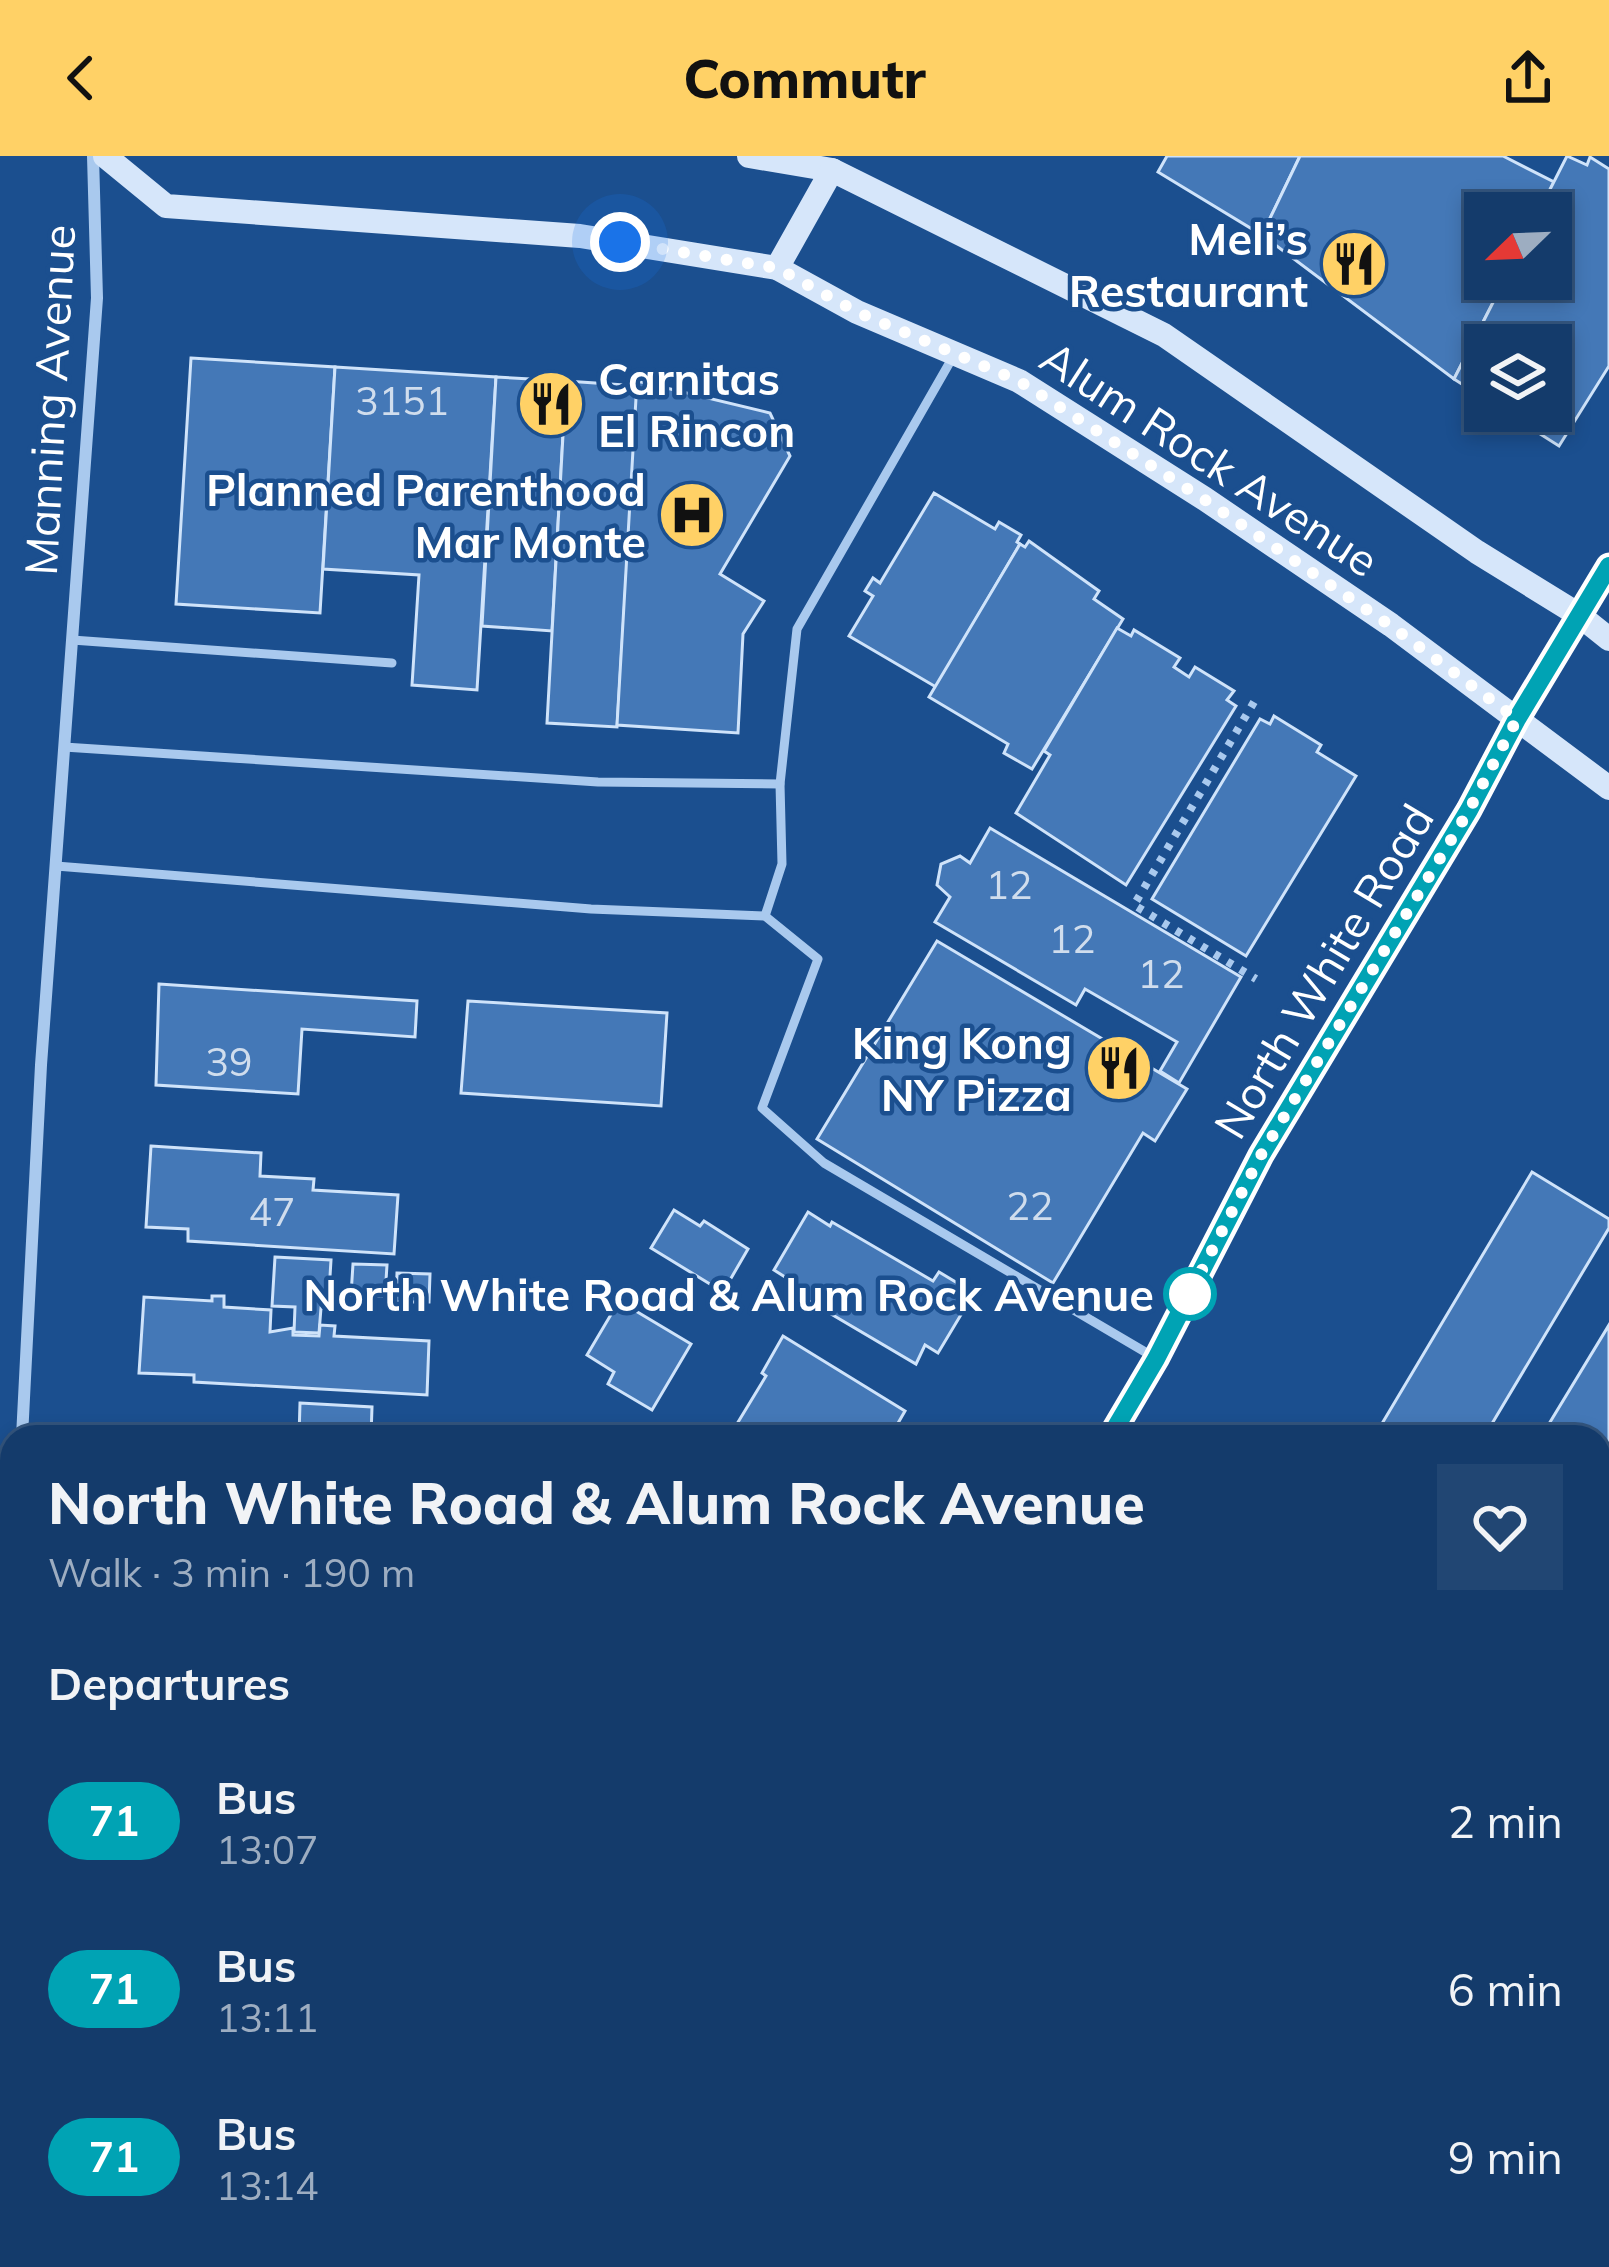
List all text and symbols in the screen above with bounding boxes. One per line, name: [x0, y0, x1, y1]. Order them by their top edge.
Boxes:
text: Commutr: [683, 44, 926, 112]
icon: back: [48, 45, 114, 111]
icon: share: [1495, 45, 1561, 111]
north arrow: [1464, 192, 1572, 300]
map controls: [1464, 192, 1572, 432]
place label: Meli’s Restaurant: [1069, 210, 1308, 318]
your location: [590, 212, 650, 272]
street label: Manning Avenue: [12, 223, 86, 577]
restaurant icon: Meli’s Restaurant: [1319, 229, 1389, 299]
button: layers: [1464, 324, 1572, 432]
street label: Alum Rock Avenue: [1031, 328, 1389, 588]
place label: Carnitas El Rincon: [598, 350, 795, 458]
restaurant icon: Carnitas El Rincon: [516, 369, 586, 439]
house number: 3151: [355, 376, 449, 425]
place label: Planned Parenthood Mar Monte: [206, 461, 646, 569]
hospital icon: Planned Parenthood Mar Monte: [657, 480, 727, 550]
street label: North White Road: [1201, 794, 1445, 1148]
house number: 12: [986, 860, 1032, 909]
house number: 12: [1049, 914, 1095, 963]
house number: 12: [1138, 949, 1184, 998]
place label: King Kong NY Pizza: [852, 1014, 1072, 1122]
restaurant icon: King Kong NY Pizza: [1084, 1033, 1154, 1103]
house number: 39: [206, 1037, 252, 1086]
house number: 22: [1007, 1181, 1053, 1230]
house number: 47: [249, 1187, 295, 1236]
place label: North White Road & Alum Rock Avenue: [303, 1266, 1154, 1322]
marker: North White Road & Alum Rock Avenue: [1165, 1269, 1215, 1319]
button: heart: [1437, 1464, 1563, 1590]
text: North White Road & Alum Rock Avenue: [48, 1467, 1145, 1538]
text: Walk · 3 min · 190 m: [48, 1548, 415, 1597]
text: Departures: [48, 1655, 290, 1711]
text: Bus: [216, 1769, 296, 1825]
text: 2 min: [1448, 1793, 1563, 1849]
text: 71: [89, 1794, 139, 1847]
text: 13:07: [216, 1825, 319, 1874]
text: Bus: [216, 1937, 296, 1993]
text: 6 min: [1448, 1961, 1563, 2017]
text: 71: [89, 1962, 139, 2015]
text: 13:11: [216, 1993, 319, 2042]
text: Bus: [216, 2105, 296, 2161]
text: 9 min: [1448, 2129, 1563, 2185]
text: 71: [89, 2130, 139, 2183]
text: 13:14: [216, 2161, 319, 2210]

